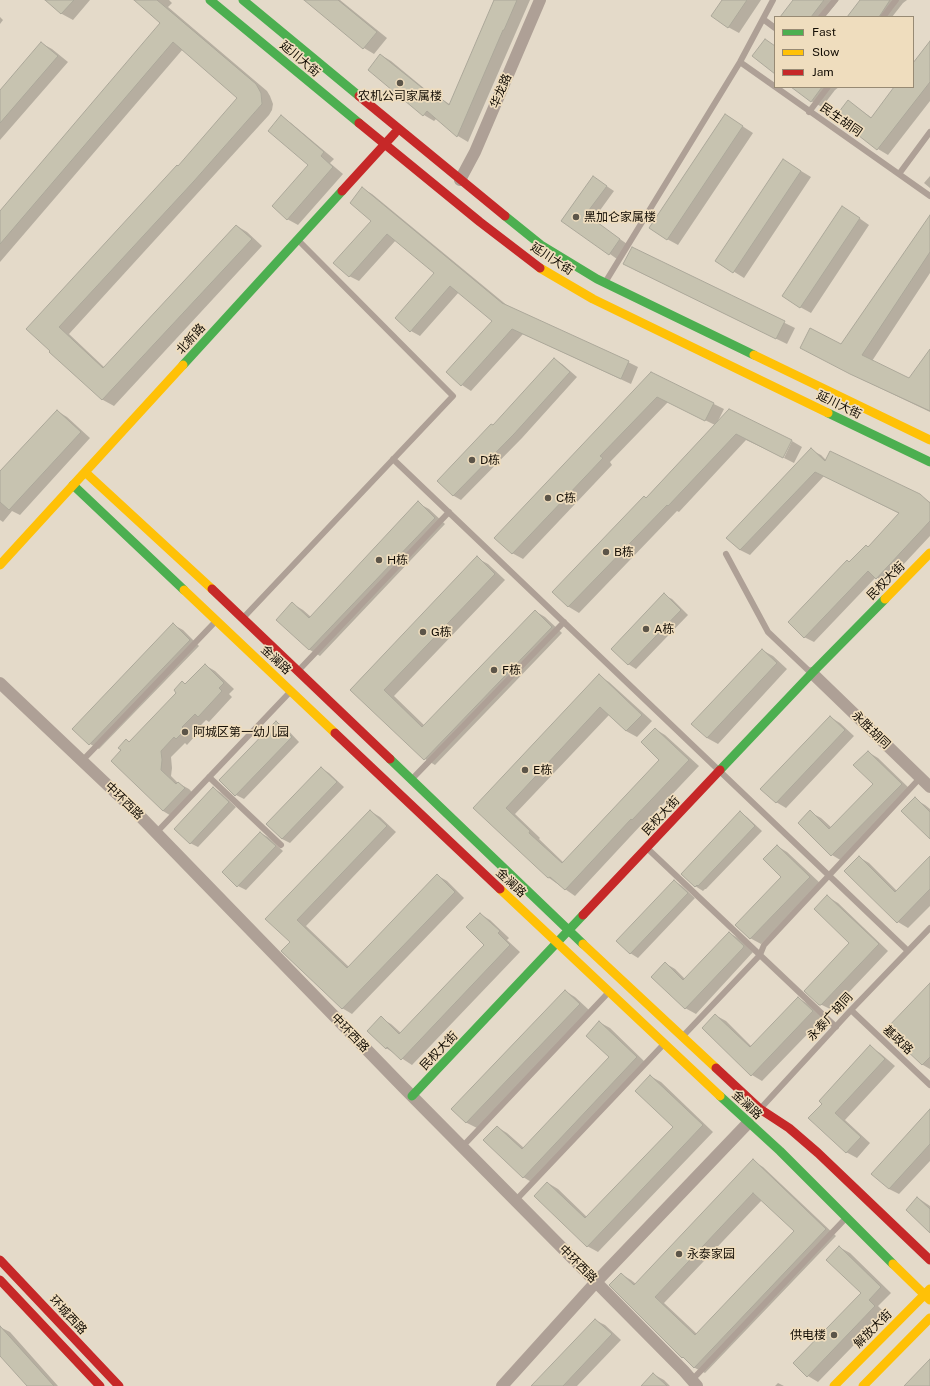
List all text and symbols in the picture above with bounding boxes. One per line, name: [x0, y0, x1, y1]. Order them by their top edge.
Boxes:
legend: [774, 16, 914, 88]
text: Fast: [812, 25, 836, 39]
street label: 延川大街: [277, 38, 323, 80]
text: Slow: [812, 45, 839, 59]
text: Jam: [812, 65, 834, 79]
street label: 华龙路: [487, 72, 515, 110]
marker: 农机公司家属楼: [395, 78, 405, 88]
place label: 农机公司家属楼: [358, 89, 442, 103]
street label: 民生胡同: [817, 100, 865, 140]
place label: 黑加仑家属楼: [584, 210, 656, 224]
marker: 黑加仑家属楼: [571, 212, 581, 222]
street label: 延川大街: [528, 240, 576, 278]
street label: 北新路: [174, 321, 208, 357]
street label: 延川大街: [814, 388, 864, 422]
place label: D栋: [480, 453, 500, 467]
marker: D栋: [467, 455, 477, 465]
place label: C栋: [556, 491, 576, 505]
marker: C栋: [543, 493, 553, 503]
place label: B栋: [614, 545, 634, 559]
marker: B栋: [601, 547, 611, 557]
place label: H栋: [387, 553, 408, 567]
marker: H栋: [374, 555, 384, 565]
street label: 民权大街: [864, 559, 908, 603]
place label: A栋: [654, 622, 675, 636]
marker: A栋: [641, 624, 651, 634]
place label: G栋: [431, 625, 452, 639]
marker: G栋: [418, 627, 428, 637]
street label: 金澜路: [258, 642, 294, 678]
place label: F栋: [502, 663, 521, 677]
marker: F栋: [489, 665, 499, 675]
street label: 永胜胡同: [849, 708, 893, 752]
place label: 阿城区第一幼儿园: [193, 725, 289, 739]
marker: 阿城区第一幼儿园: [180, 727, 190, 737]
place label: E栋: [533, 763, 552, 777]
marker: E栋: [520, 765, 530, 775]
street label: 中环西路: [102, 779, 146, 823]
street label: 民权大街: [639, 794, 683, 838]
street label: 金澜路: [493, 865, 529, 901]
street label: 永泰广胡同: [804, 990, 856, 1044]
street label: 中环西路: [328, 1011, 372, 1055]
street label: 基政路: [880, 1022, 916, 1058]
street label: 民权大街: [417, 1029, 461, 1073]
street label: 金澜路: [729, 1087, 765, 1123]
street label: 中环西路: [556, 1242, 600, 1286]
place label: 永泰家园: [687, 1247, 735, 1261]
marker: 永泰家园: [674, 1249, 684, 1259]
street label: 环城西路: [46, 1293, 90, 1337]
street label: 解放大街: [851, 1307, 895, 1351]
place label: 供电楼: [790, 1328, 826, 1342]
marker: 供电楼: [829, 1330, 839, 1340]

